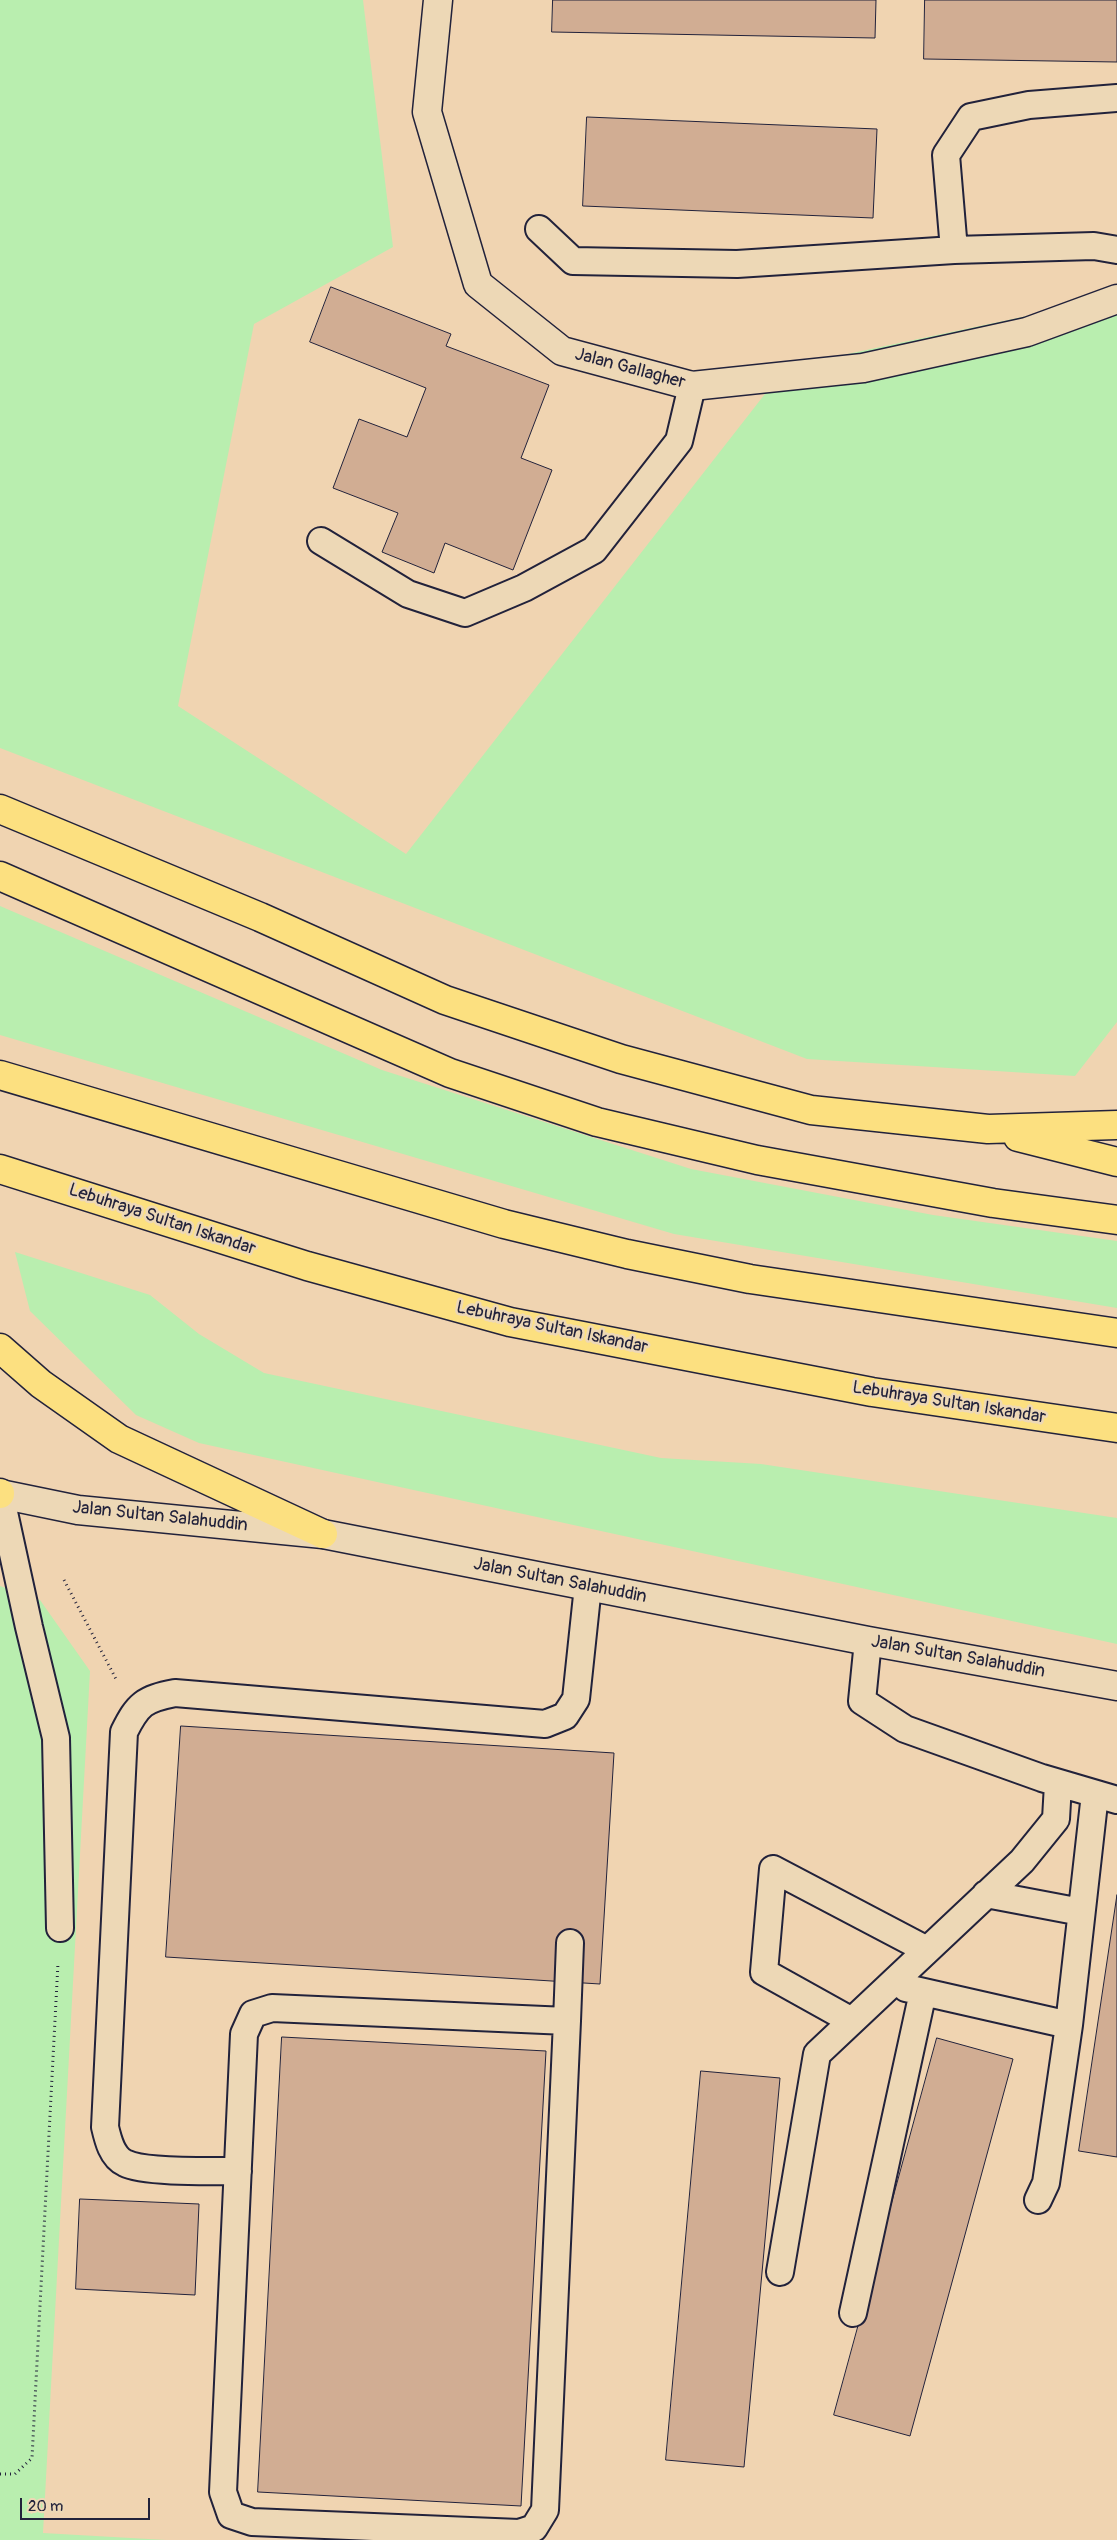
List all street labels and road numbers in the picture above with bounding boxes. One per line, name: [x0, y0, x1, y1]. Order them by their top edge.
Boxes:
street label: Jalan Gallagher: [572, 344, 688, 394]
street label: Lebuhraya Sultan Iskandar: [66, 1180, 258, 1260]
street label: Lebuhraya Sultan Iskandar: [454, 1297, 650, 1359]
street label: Lebuhraya Sultan Iskandar: [851, 1377, 1047, 1429]
street label: Jalan Sultan Salahuddin: [71, 1497, 249, 1537]
street label: Jalan Sultan Salahuddin: [472, 1554, 648, 1608]
street label: Jalan Sultan Salahuddin: [869, 1631, 1047, 1683]

